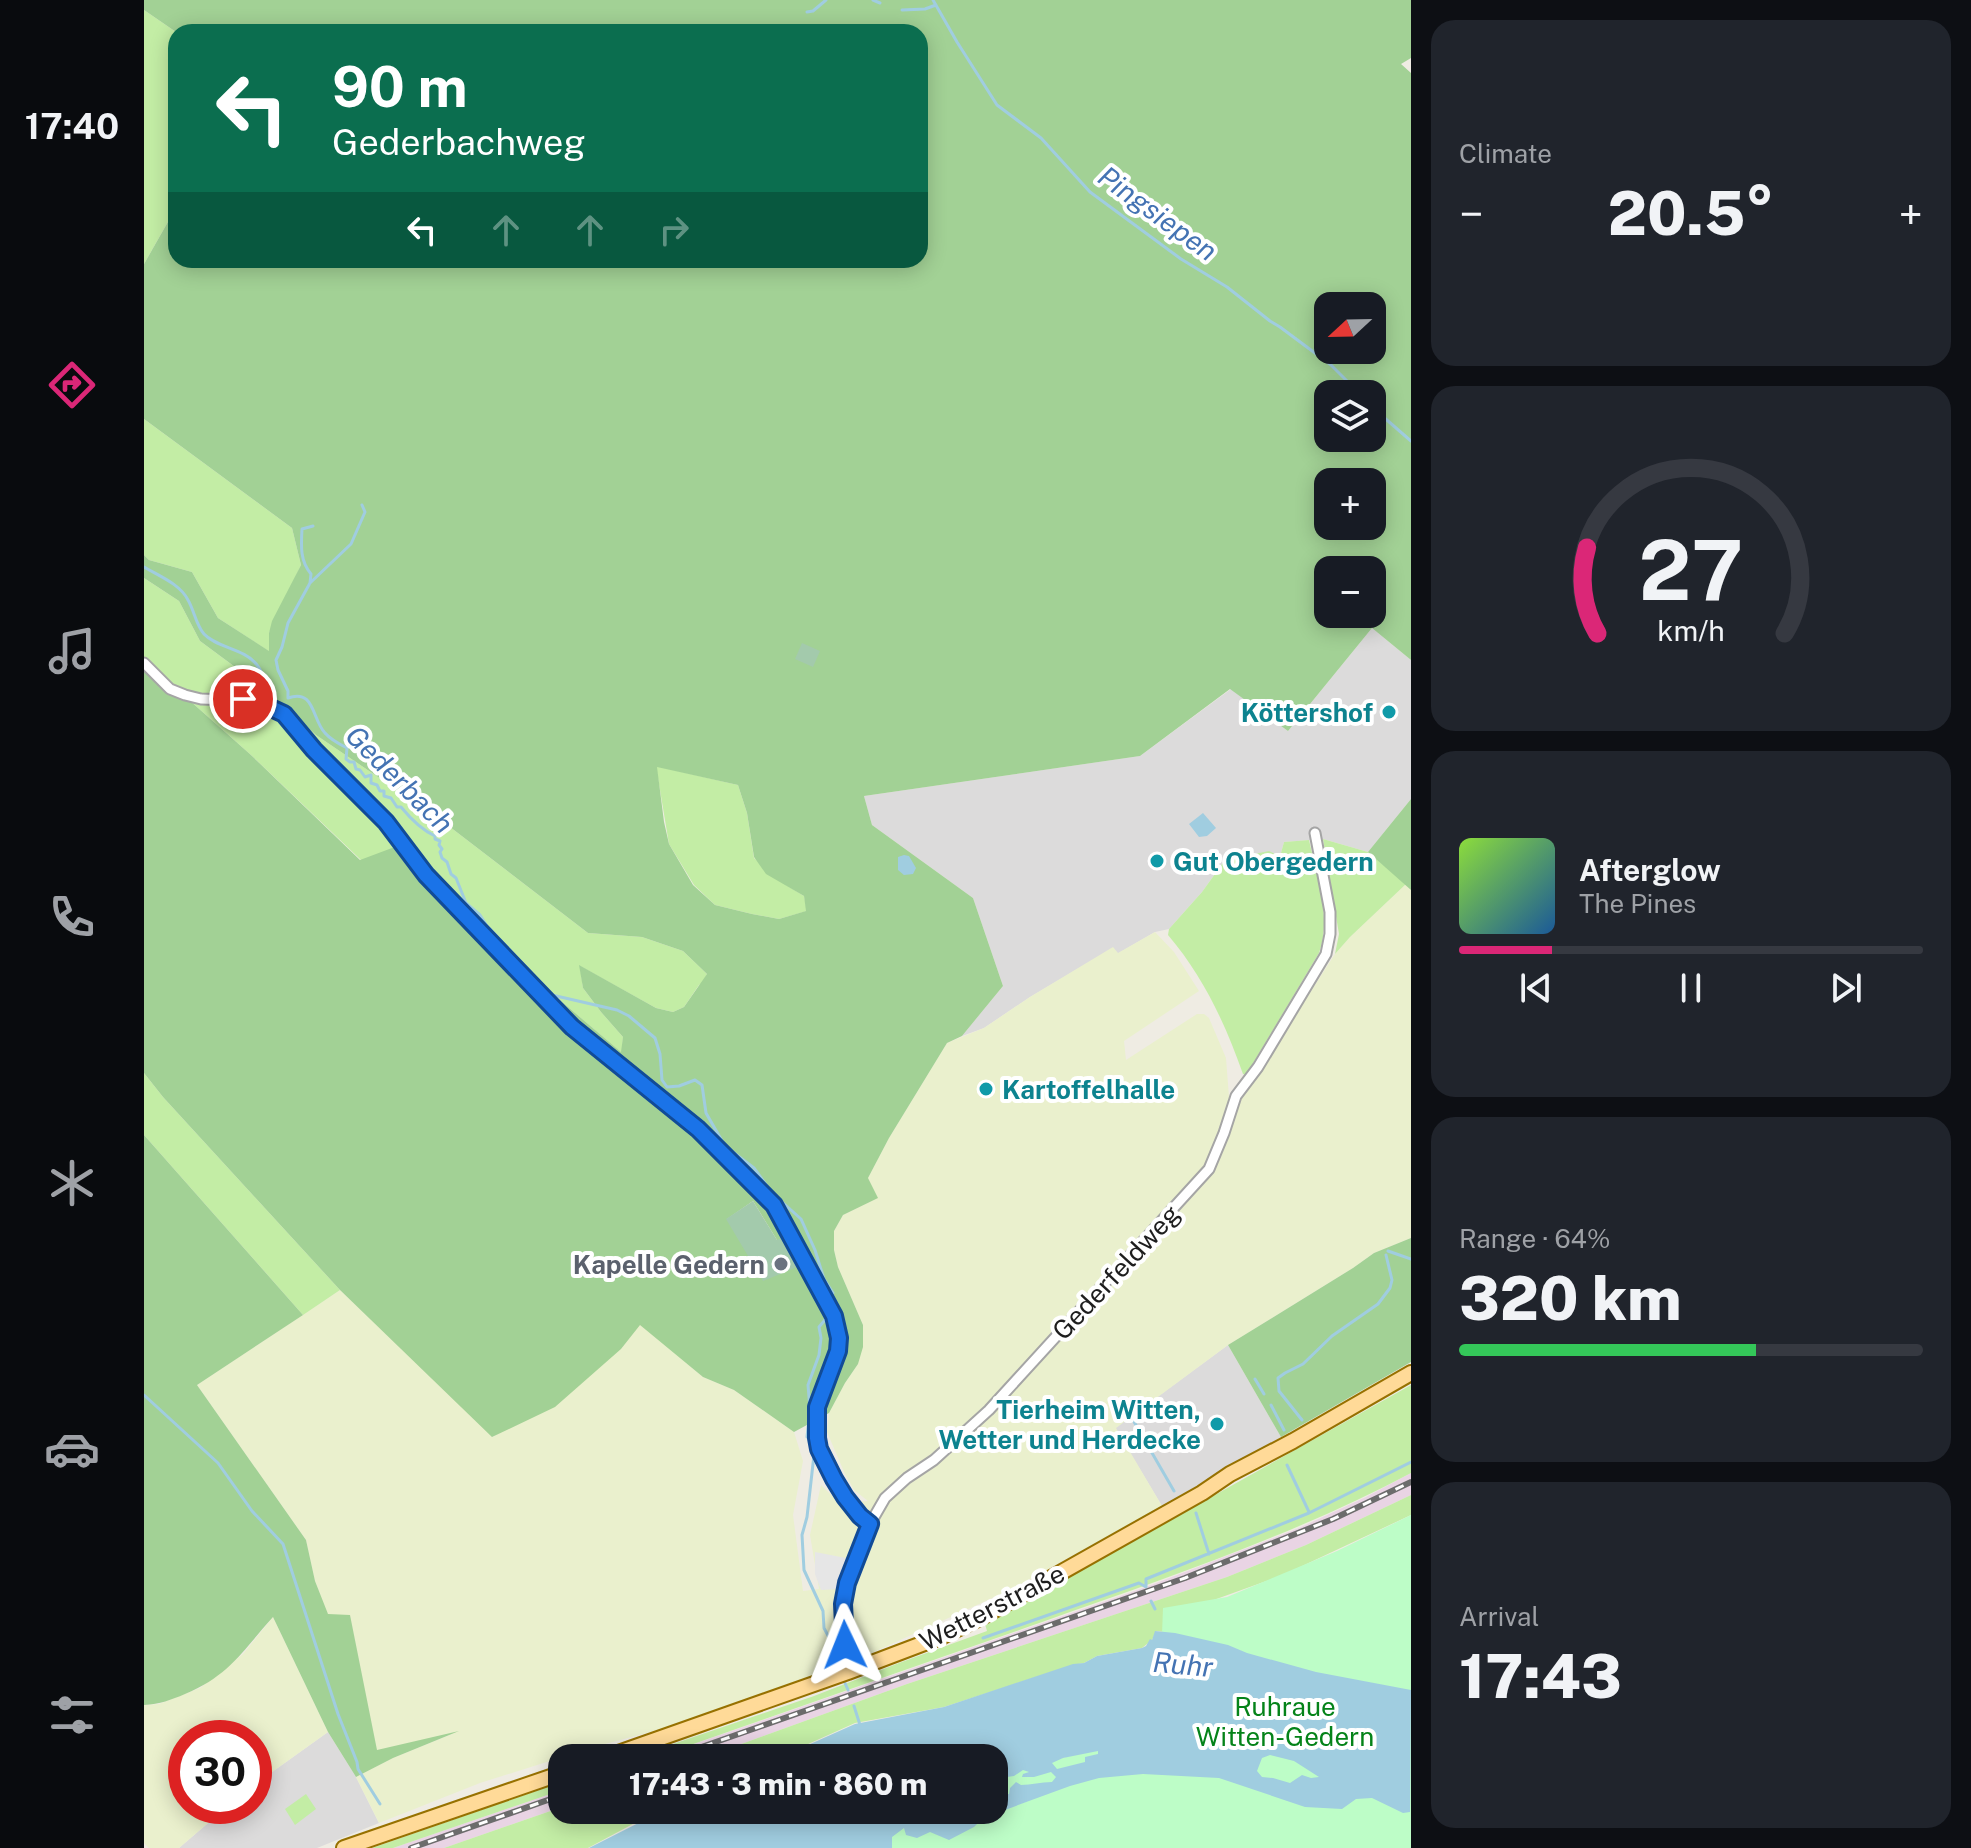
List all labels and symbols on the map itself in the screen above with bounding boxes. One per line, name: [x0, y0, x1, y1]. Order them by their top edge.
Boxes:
water label: Pingsiepen: [1092, 159, 1224, 267]
north arrow: [1314, 292, 1386, 364]
pin: [209, 665, 277, 733]
place label: Köttershof: [1241, 697, 1373, 728]
marker: Köttershof: [1380, 703, 1398, 721]
water label: Gederbach: [339, 718, 461, 840]
place label: Gut Obergedern: [1173, 846, 1374, 877]
marker: Gut Obergedern: [1148, 852, 1166, 870]
place label: Kartoffelhalle: [1002, 1074, 1175, 1105]
marker: Kartoffelhalle: [977, 1080, 995, 1098]
street label: Gederfeldweg: [1046, 1198, 1186, 1346]
place label: Kapelle Gedern: [573, 1249, 765, 1280]
marker: Kapelle Gedern: [772, 1255, 790, 1273]
place label: Tierheim Witten, Wetter und Herdecke: [939, 1394, 1201, 1455]
marker: Tierheim Witten, Wetter und Herdecke: [1208, 1415, 1226, 1433]
street label: Wetterstraße: [914, 1557, 1070, 1657]
position arrow: [803, 1603, 887, 1687]
water label: Ruhr: [1152, 1645, 1215, 1683]
park label: Ruhraue Witten-Gedern: [1196, 1691, 1374, 1752]
speed limit sign: 30: [168, 1720, 272, 1824]

